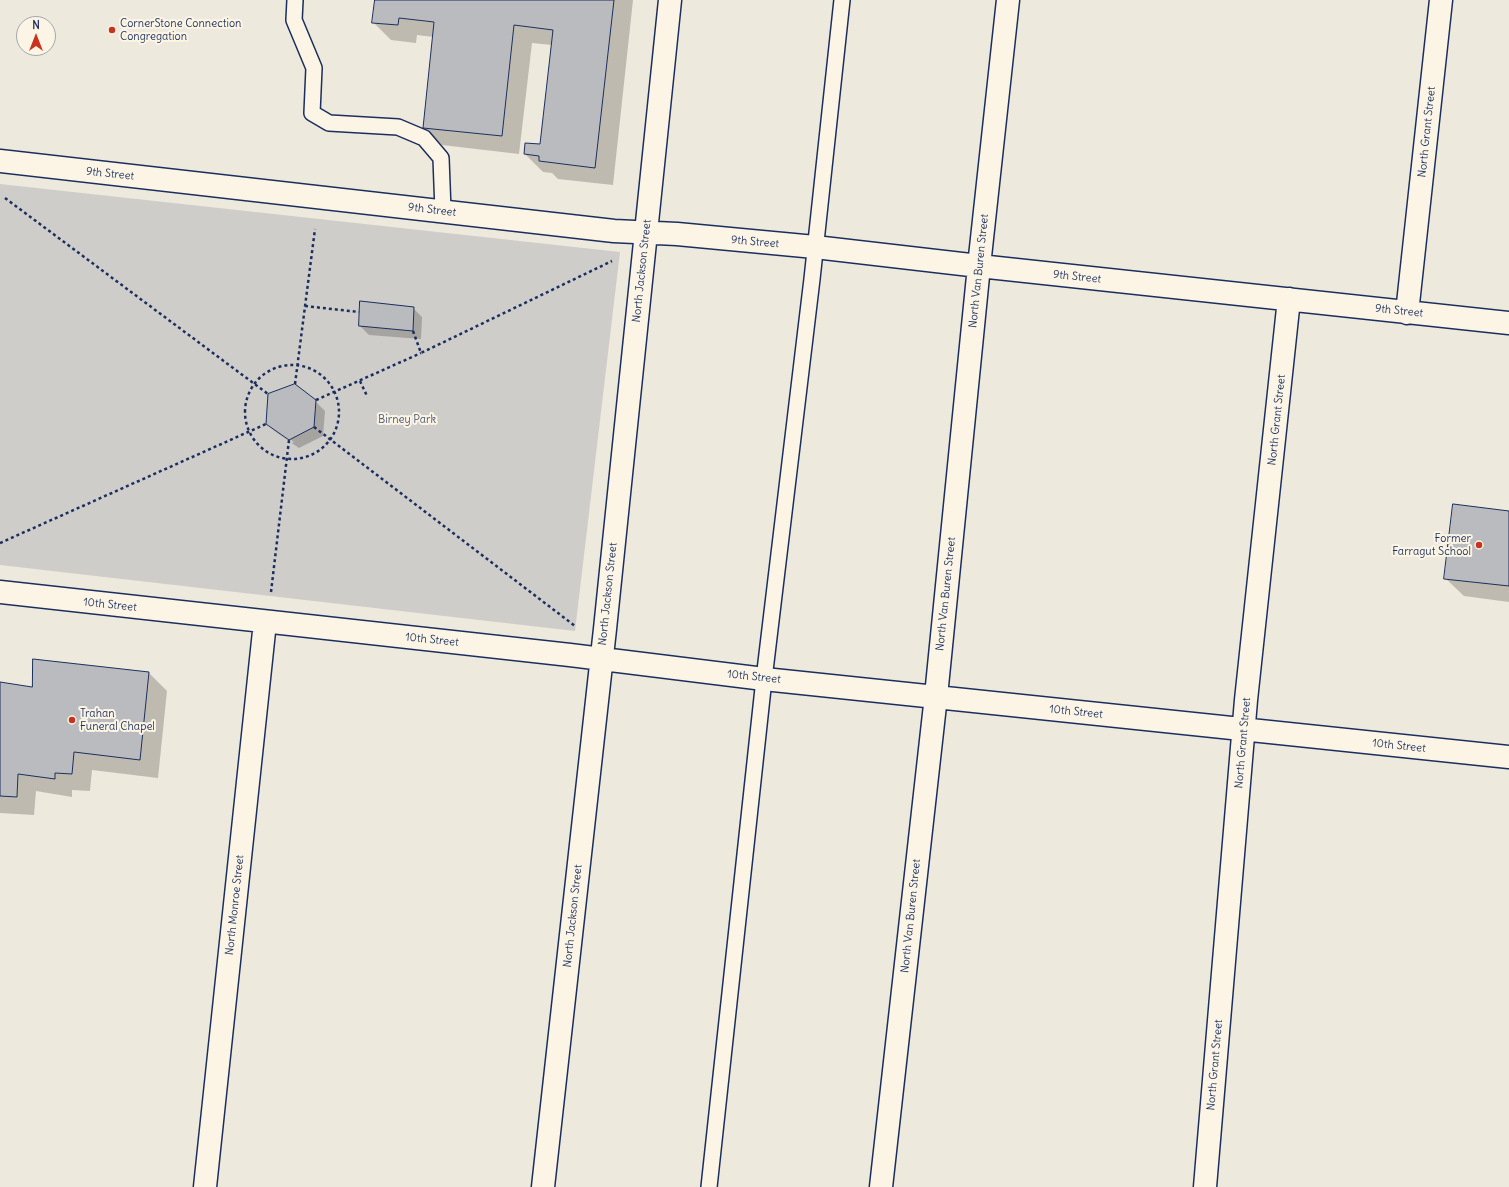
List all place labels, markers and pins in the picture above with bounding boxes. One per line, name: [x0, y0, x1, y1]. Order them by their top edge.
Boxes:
place label: CornerStone Connection Congregation: [120, 17, 241, 43]
marker: CornerStone Connection Congregation: [107, 25, 117, 35]
place label: Former Farragut School: [1392, 532, 1471, 558]
marker: Former Farragut School: [1474, 540, 1484, 550]
place label: Trahan Funeral Chapel: [80, 707, 155, 733]
marker: Trahan Funeral Chapel: [67, 715, 77, 725]

